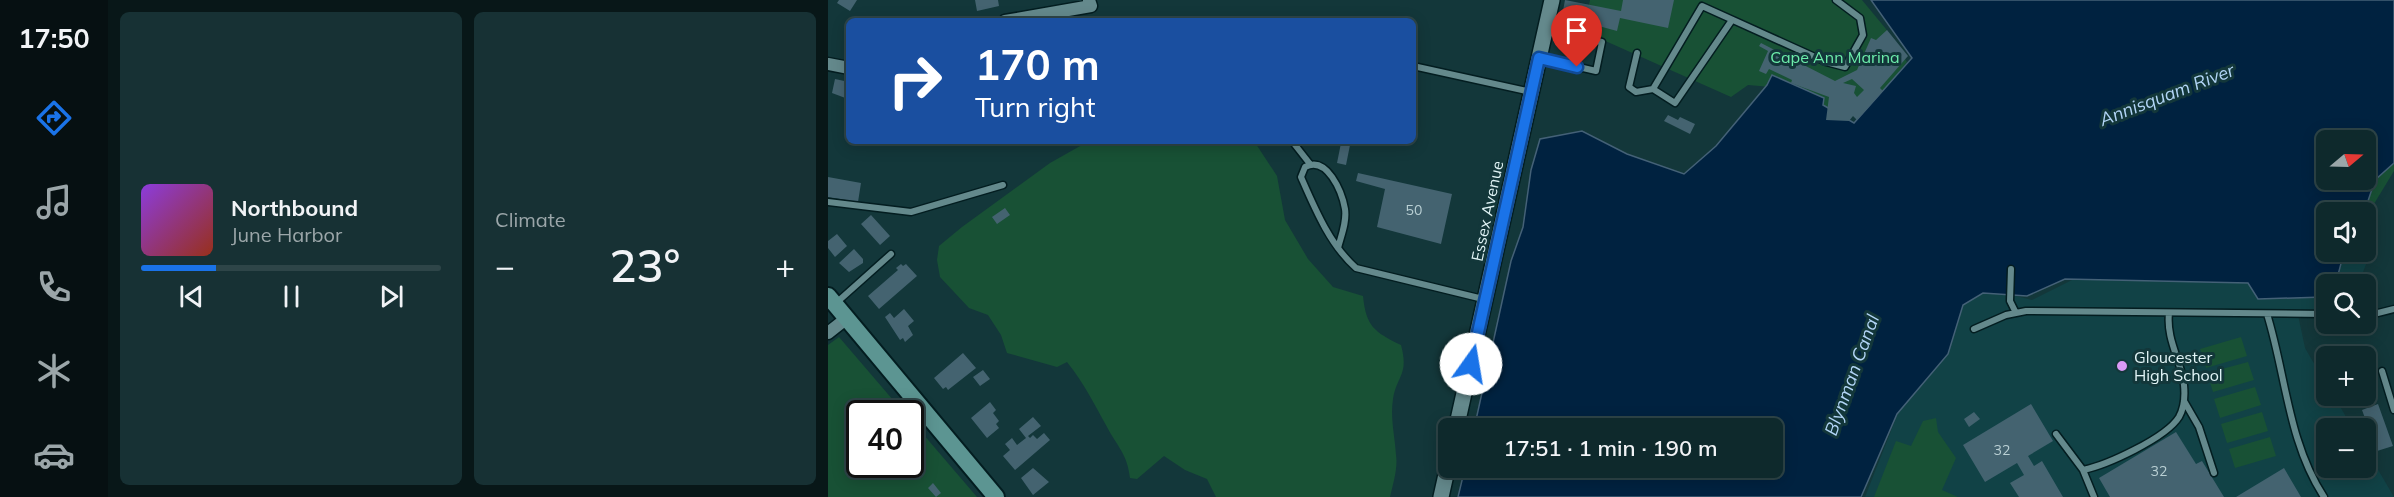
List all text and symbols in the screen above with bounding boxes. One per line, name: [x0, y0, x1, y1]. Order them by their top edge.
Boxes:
pin: [1551, 5, 1602, 67]
icon: arrive: [1560, 14, 1593, 47]
text: 17:50: [18, 21, 90, 55]
text: 170 m: [975, 38, 1100, 91]
icon: right: [876, 42, 954, 120]
park label: Cape Ann Marina: [1770, 47, 1900, 67]
water label: Annisquam River: [2095, 58, 2239, 131]
text: Turn right: [975, 90, 1095, 124]
icon: directions: [33, 97, 75, 139]
north arrow: [2316, 130, 2376, 190]
map controls: [2316, 130, 2376, 478]
street label: Essex Avenue: [1467, 159, 1507, 263]
icon: music: [33, 181, 75, 223]
text: Northbound: [231, 194, 358, 222]
house number: 50: [1406, 201, 1422, 219]
button: sound: [2316, 202, 2376, 262]
text: Climate: [495, 207, 566, 232]
text: June Harbor: [231, 222, 342, 247]
text: 23°: [610, 237, 680, 293]
text: −: [495, 245, 515, 286]
text: +: [775, 245, 795, 286]
icon: phone: [33, 266, 75, 308]
button: search: [2316, 274, 2376, 334]
icon: previous: [175, 280, 208, 313]
icon: pause: [275, 280, 308, 313]
icon: next: [375, 280, 408, 313]
water label: Blynman Canal: [1819, 311, 1884, 438]
position arrow: [1439, 332, 1503, 396]
button: +: [2316, 346, 2376, 406]
place label: Gloucester High School: [2134, 347, 2223, 385]
icon: climate: [33, 350, 75, 392]
marker: Gloucester High School: [2115, 359, 2129, 373]
speed limit sign: 40: [846, 400, 924, 478]
button: −: [2316, 418, 2376, 478]
icon: car: [33, 434, 75, 476]
text: 17:51 · 1 min · 190 m: [1503, 434, 1718, 462]
house number: 32: [1994, 441, 2010, 459]
house number: 32: [2151, 462, 2167, 480]

